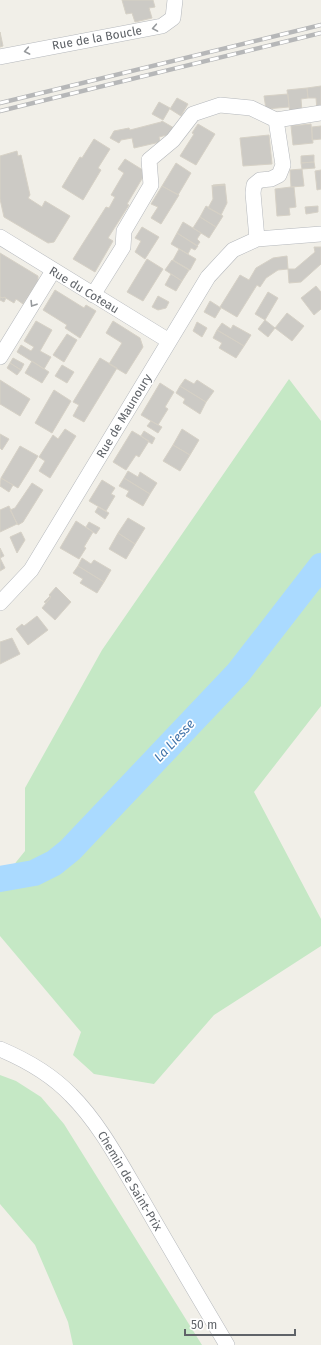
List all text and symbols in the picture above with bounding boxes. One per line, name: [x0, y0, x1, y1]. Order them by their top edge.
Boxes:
street label: Rue de la Boucle: [51, 23, 143, 53]
one-way arrow: [152, 23, 158, 31]
one-way arrow: [24, 47, 30, 55]
street label: Rue du Coteau: [47, 264, 121, 316]
one-way arrow: [30, 300, 37, 307]
street label: Rue de Maunoury: [93, 371, 155, 460]
water label: La Liesse: [151, 716, 198, 765]
street label: Chemin de Saint-Prix: [95, 1129, 165, 1233]
scale bar: [185, 1311, 295, 1337]
text: 50 m: [191, 1318, 217, 1332]

